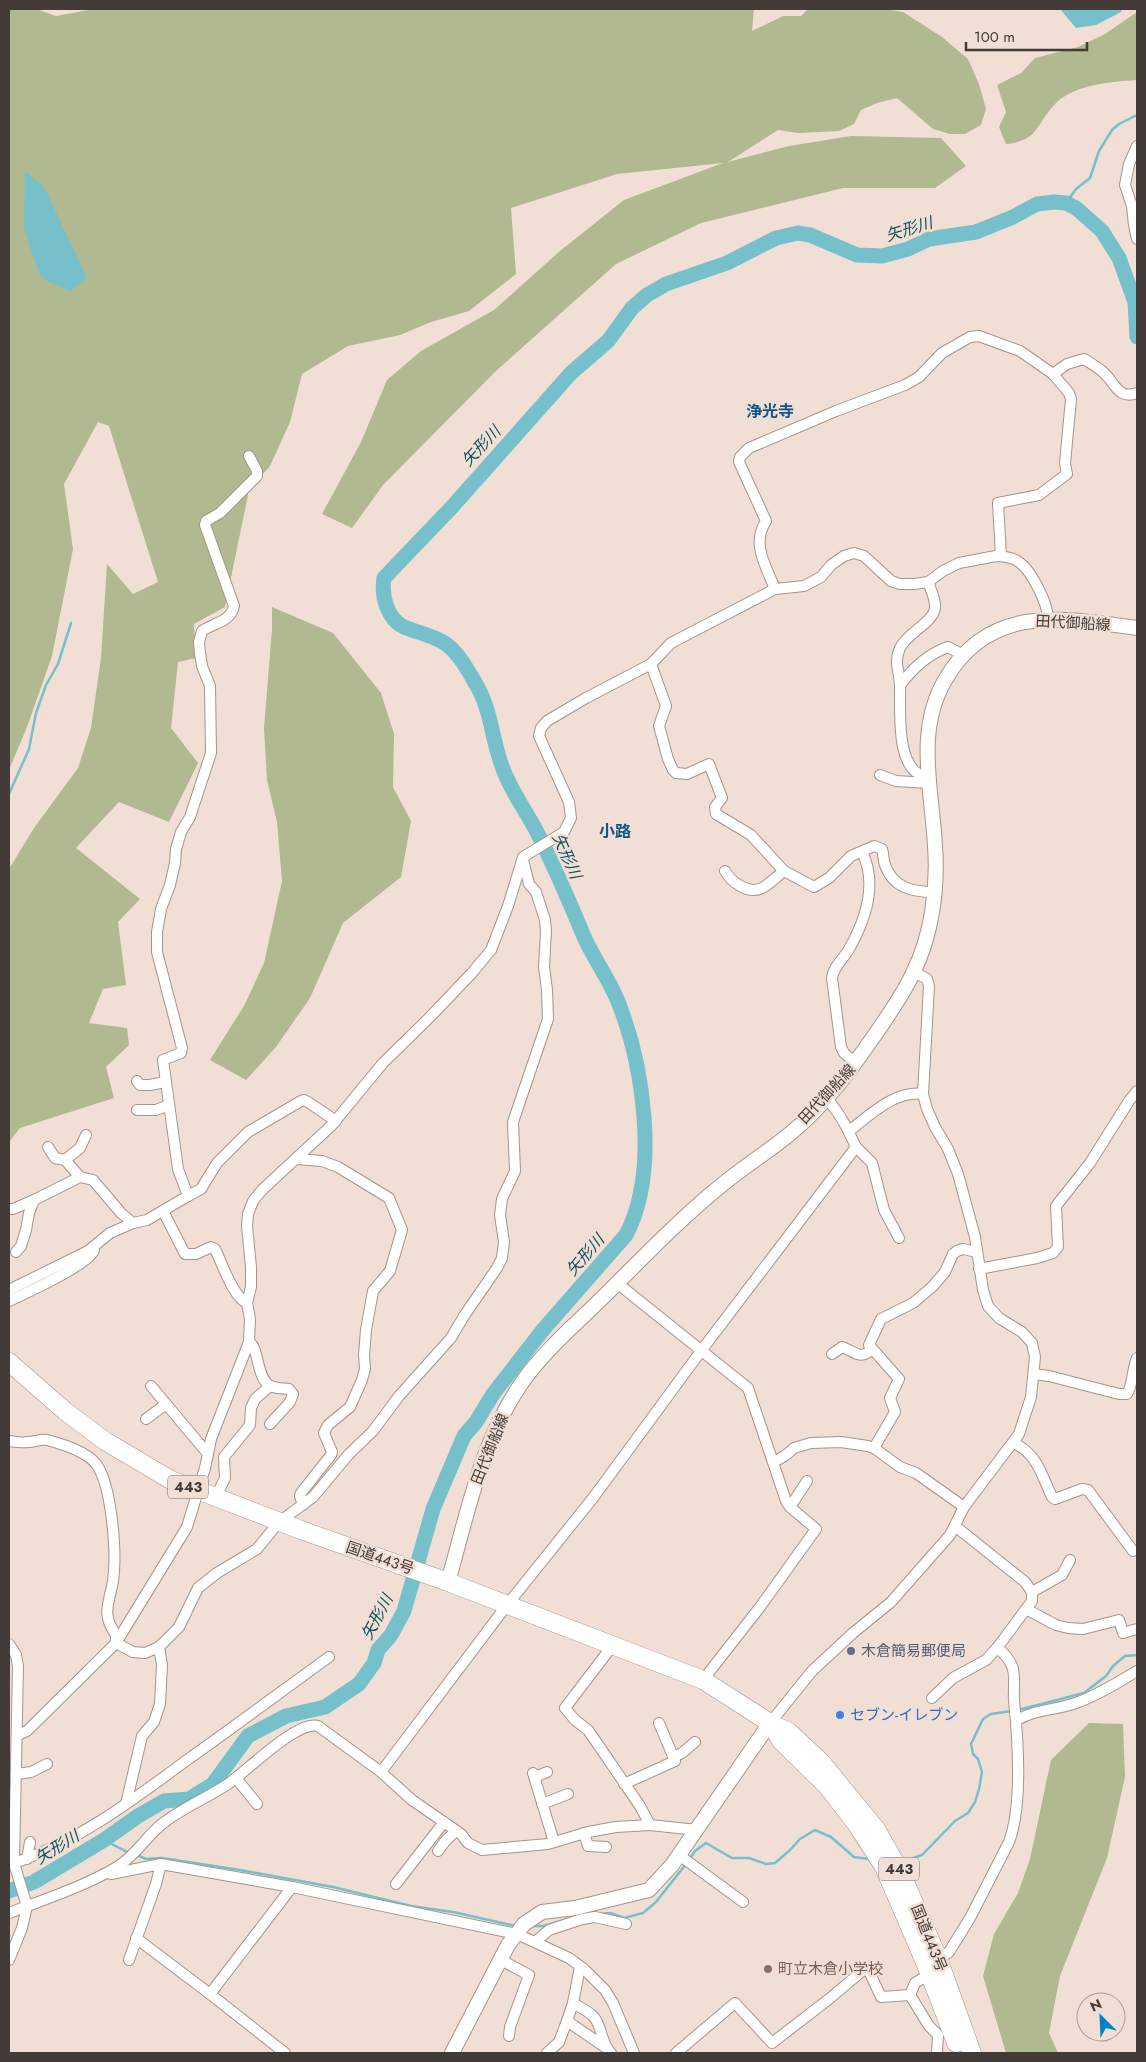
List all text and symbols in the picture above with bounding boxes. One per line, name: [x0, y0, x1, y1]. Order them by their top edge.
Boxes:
scale bar: [966, 20, 1087, 52]
text: 100 m: [974, 26, 1015, 48]
water label: 矢形川: [883, 210, 937, 247]
district label: 浄光寺: [746, 400, 794, 423]
water label: 矢形川: [456, 419, 507, 471]
street label: 田代御船線: [1035, 610, 1111, 636]
district label: 小路: [599, 820, 631, 843]
water label: 矢形川: [547, 829, 588, 884]
street label: 田代御船線: [793, 1059, 861, 1129]
water label: 矢形川: [561, 1228, 611, 1281]
street label: 田代御船線: [466, 1410, 514, 1488]
road number: 443: [168, 1475, 208, 1498]
street label: 国道443号: [343, 1536, 417, 1580]
water label: 矢形川: [356, 1589, 399, 1644]
place label: 木倉簡易郵便局: [861, 1640, 966, 1662]
marker: 木倉簡易郵便局: [845, 1645, 857, 1657]
place label: セブン-イレブン: [850, 1704, 958, 1726]
marker: セブン-イレブン: [834, 1709, 846, 1721]
water label: 矢形川: [31, 1823, 85, 1869]
road number: 443: [879, 1858, 919, 1880]
street label: 国道443号: [906, 1901, 952, 1975]
place label: 町立木倉小学校: [778, 1958, 883, 1980]
marker: 町立木倉小学校: [762, 1963, 774, 1975]
north arrow: [1076, 1992, 1126, 2042]
text: N: [1087, 1994, 1105, 2017]

